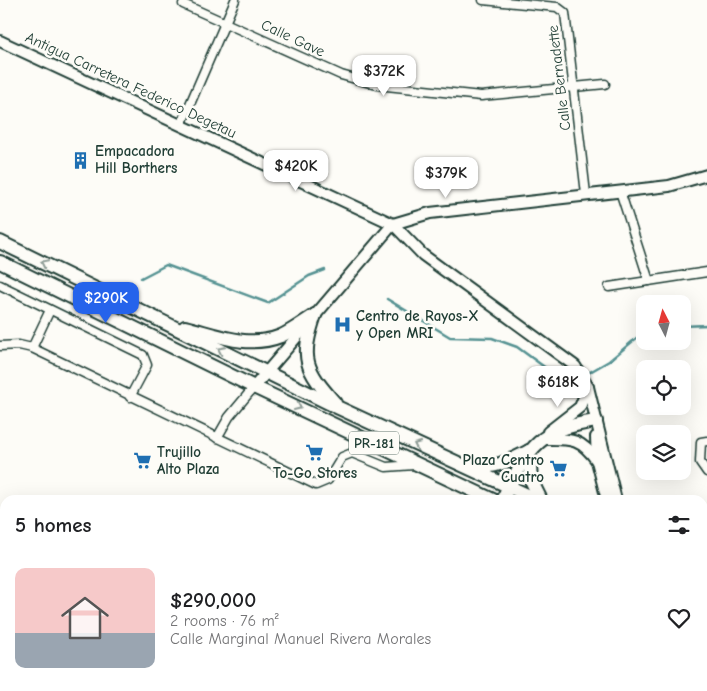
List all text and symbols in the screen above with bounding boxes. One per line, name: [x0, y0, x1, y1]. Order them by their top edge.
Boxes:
street label: Calle Gave: [258, 15, 328, 61]
street label: Calle Bernadette: [544, 24, 574, 132]
street label: Antigua Carretera Federico Degetau: [23, 28, 239, 142]
pin: $372K: [349, 54, 419, 97]
text: $372K: [363, 62, 405, 80]
place label: Empacadora Hill Borthers: [95, 142, 177, 177]
building icon: Empacadora Hill Borthers: [71, 150, 91, 170]
pin: $420K: [261, 150, 331, 192]
pin: $379K: [411, 156, 481, 199]
text: $420K: [274, 157, 318, 175]
text: $379K: [425, 164, 467, 182]
one-way arrow: [40, 259, 49, 269]
pin: $290K: [71, 282, 141, 324]
text: $290K: [84, 289, 128, 307]
north arrow: [636, 295, 691, 350]
map controls: [636, 295, 691, 480]
place label: Centro de Rayos-X y Open MRI: [356, 307, 479, 342]
hospital icon: Centro de Rayos-X y Open MRI: [332, 315, 352, 335]
one-way arrow: [217, 346, 226, 356]
button: locate: [636, 360, 691, 415]
pin: $618K: [523, 366, 593, 408]
text: $618K: [537, 373, 579, 391]
one-way arrow: [293, 401, 302, 412]
button: layers: [636, 425, 691, 480]
road number: PR-181: [349, 432, 399, 454]
one-way arrow: [413, 441, 422, 451]
supermarket icon: To-Go Stores: [305, 442, 325, 462]
place label: Trujillo Alto Plaza: [157, 443, 220, 478]
supermarket icon: Trujillo Alto Plaza: [133, 451, 153, 471]
place label: Plaza Centro Cuatro: [462, 451, 544, 486]
supermarket icon: Plaza Centro Cuatro: [548, 459, 568, 479]
place label: To-Go Stores: [273, 464, 357, 482]
icon: filters: [665, 511, 693, 539]
text: 5 homes: [15, 513, 92, 537]
icon: home: [55, 588, 115, 648]
text: $290,000: [170, 588, 256, 612]
icon: heart: [665, 604, 693, 632]
text: 2 rooms · 76 m²: [170, 612, 279, 630]
text: Calle Marginal Manuel Rivera Morales: [170, 630, 431, 648]

